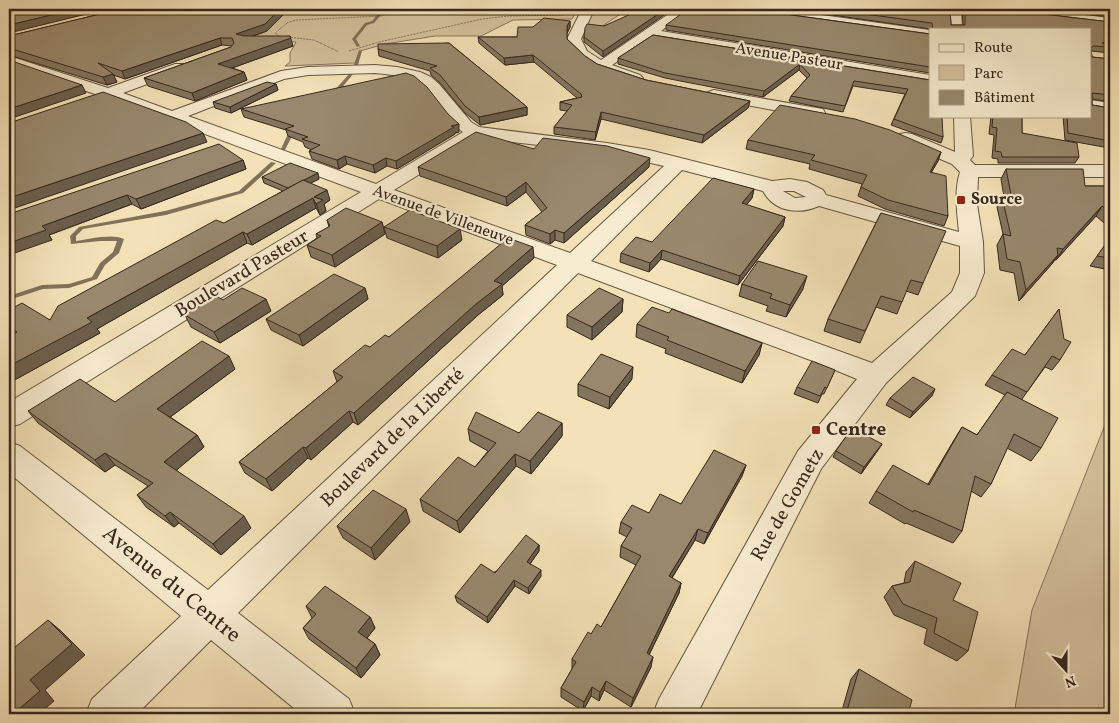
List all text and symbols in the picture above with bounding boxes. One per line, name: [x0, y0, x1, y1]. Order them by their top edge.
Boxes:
legend: [929, 28, 1092, 118]
street label: Avenue Pasteur: [734, 38, 845, 76]
text: Route: [974, 38, 1013, 59]
text: Parc: [974, 64, 1003, 85]
text: Bâtiment: [974, 88, 1035, 109]
street label: Avenue de Villeneuve: [369, 180, 517, 252]
place label: Source: [971, 189, 1022, 211]
marker: Source: [955, 194, 967, 206]
street label: Boulevard Pasteur: [170, 224, 314, 324]
street label: Boulevard de la Liberté: [315, 362, 471, 514]
place label: Centre: [826, 417, 886, 443]
marker: Centre: [810, 424, 822, 436]
street label: Rue de Gometz: [745, 444, 831, 566]
street label: Avenue du Centre: [95, 519, 247, 651]
north arrow: [1042, 646, 1092, 696]
text: N: [1062, 670, 1078, 691]

